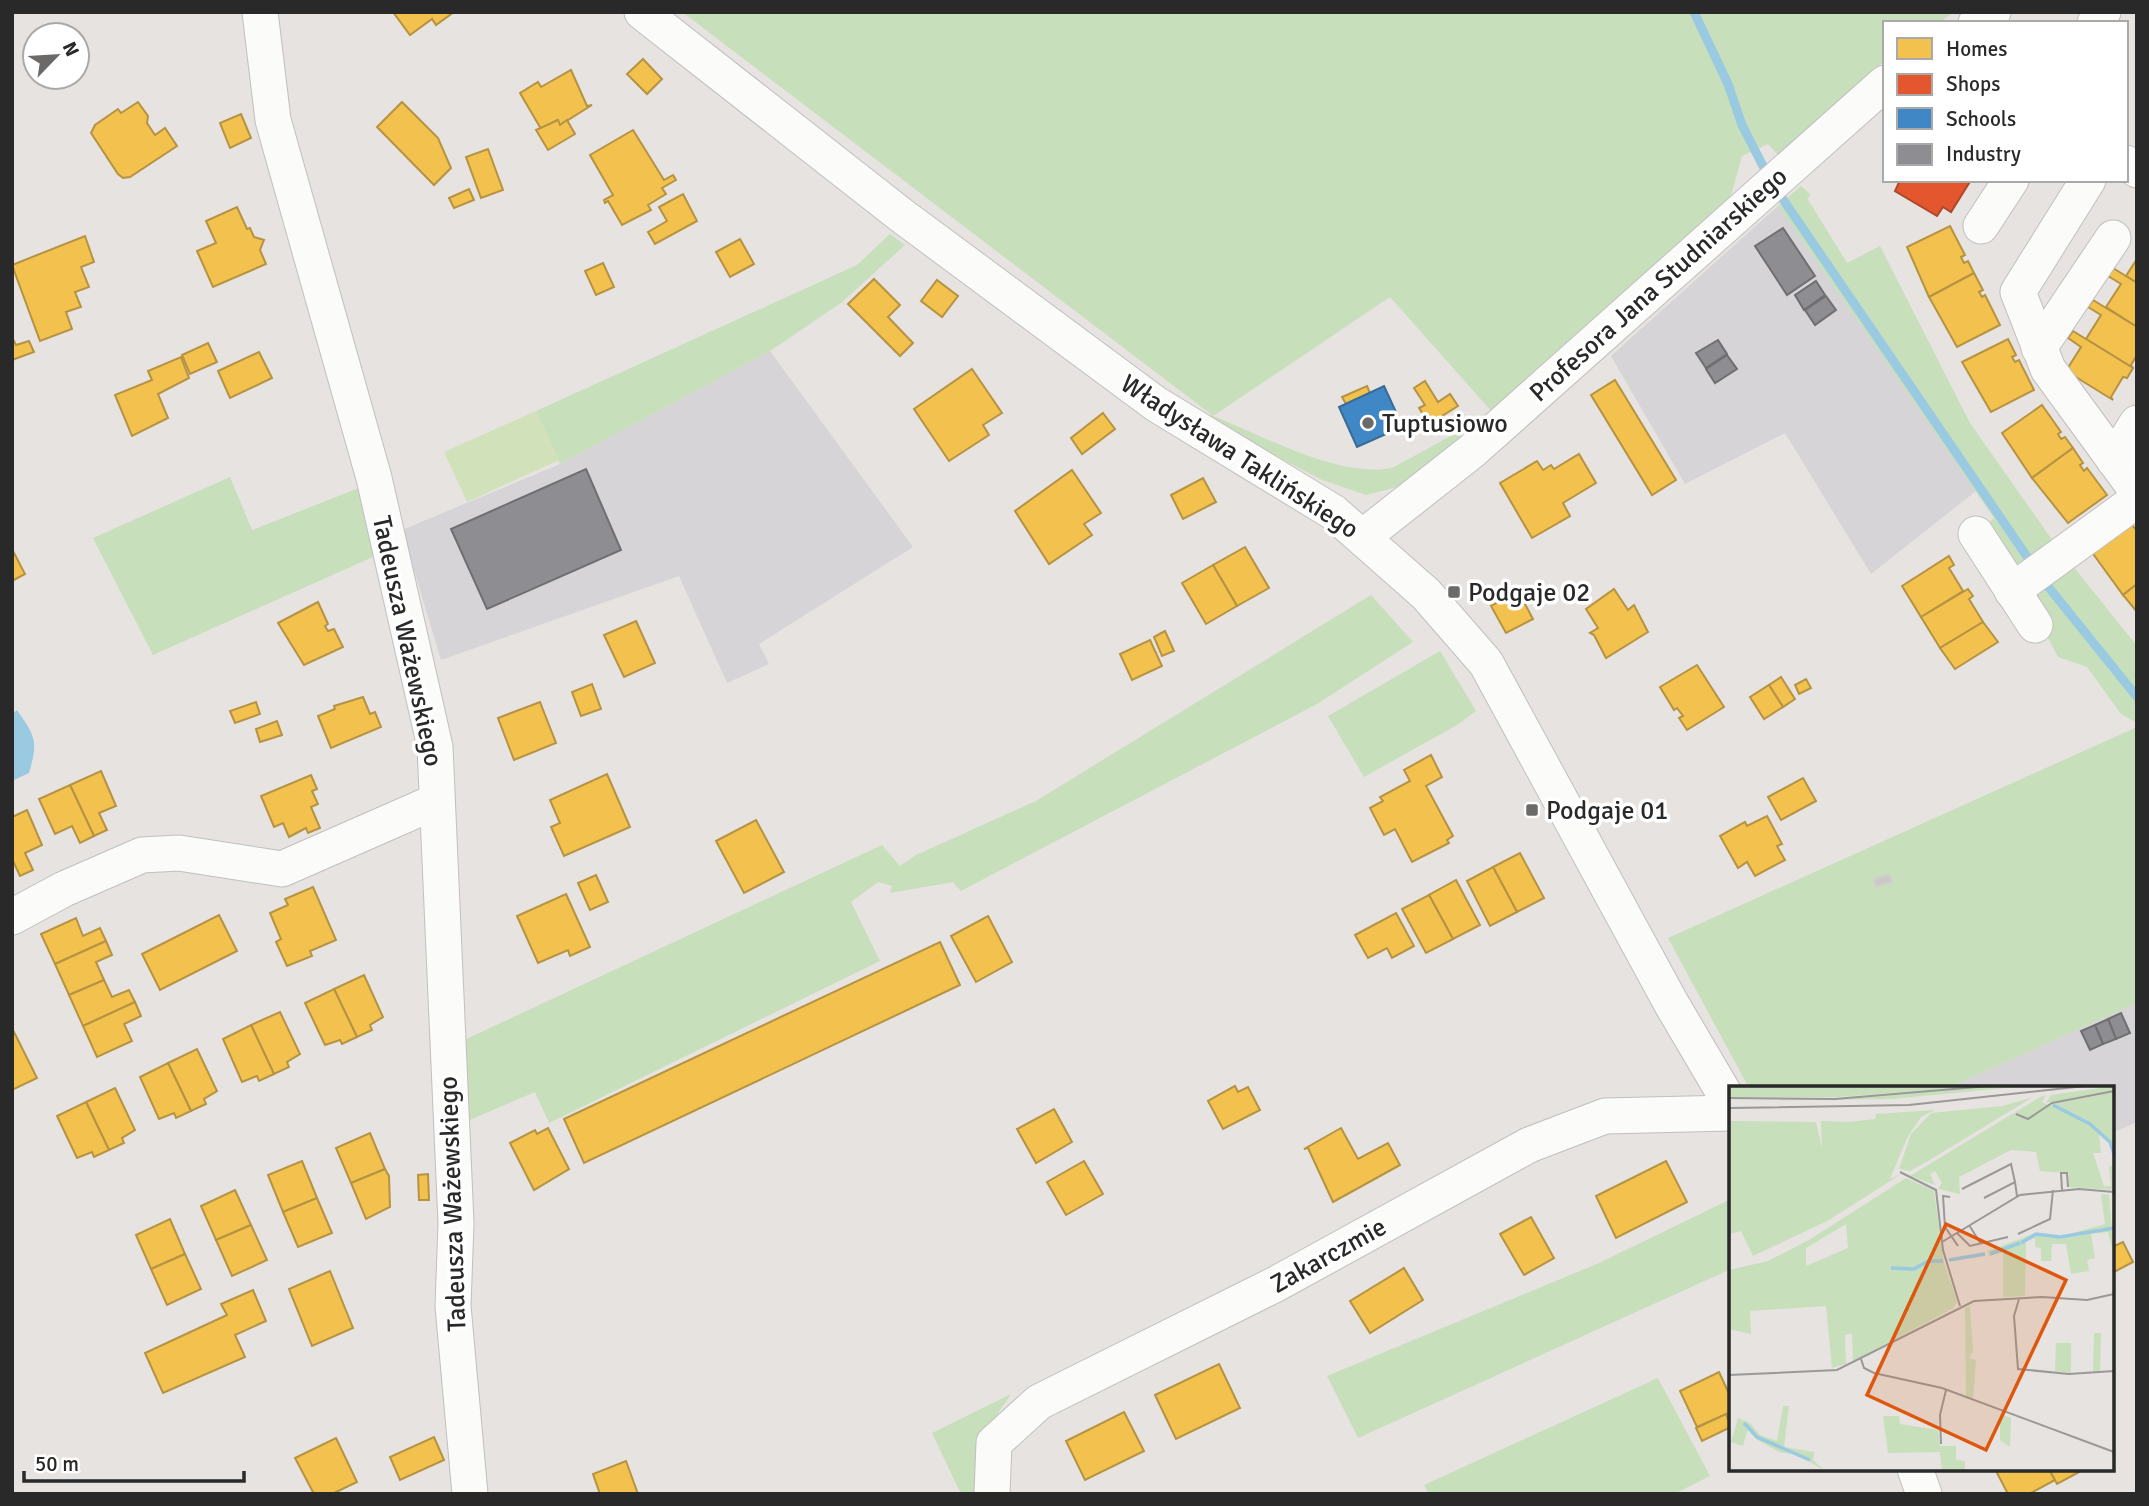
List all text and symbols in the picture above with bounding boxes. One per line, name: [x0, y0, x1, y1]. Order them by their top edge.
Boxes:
north arrow: [21, 21, 91, 91]
legend: [1883, 21, 2128, 182]
text: Homes: [1946, 36, 2008, 62]
text: N: [57, 38, 84, 60]
text: Shops: [1946, 71, 2000, 97]
text: Schools: [1946, 106, 2016, 132]
text: Industry: [1946, 141, 2021, 167]
street label: Profesora Jana Studniarskiego: [1523, 161, 1794, 409]
street label: Władysława Taklińskiego: [1115, 368, 1364, 546]
place label: Tuptusiowo: [1382, 408, 1508, 440]
marker: Tuptusiowo: [1360, 415, 1376, 431]
street label: Tadeusza Ważewskiego: [365, 513, 449, 769]
place label: Podgaje 02: [1468, 577, 1590, 609]
marker: Podgaje 02: [1446, 584, 1462, 600]
place label: Podgaje 01: [1546, 795, 1668, 827]
marker: Podgaje 01: [1524, 802, 1540, 818]
street label: Tadeusza Ważewskiego: [433, 1076, 473, 1332]
inset map: [1729, 1086, 2114, 1471]
street label: Zakarczmie: [1265, 1211, 1392, 1301]
scale bar: [24, 1440, 245, 1484]
text: 50 m: [35, 1451, 79, 1477]

